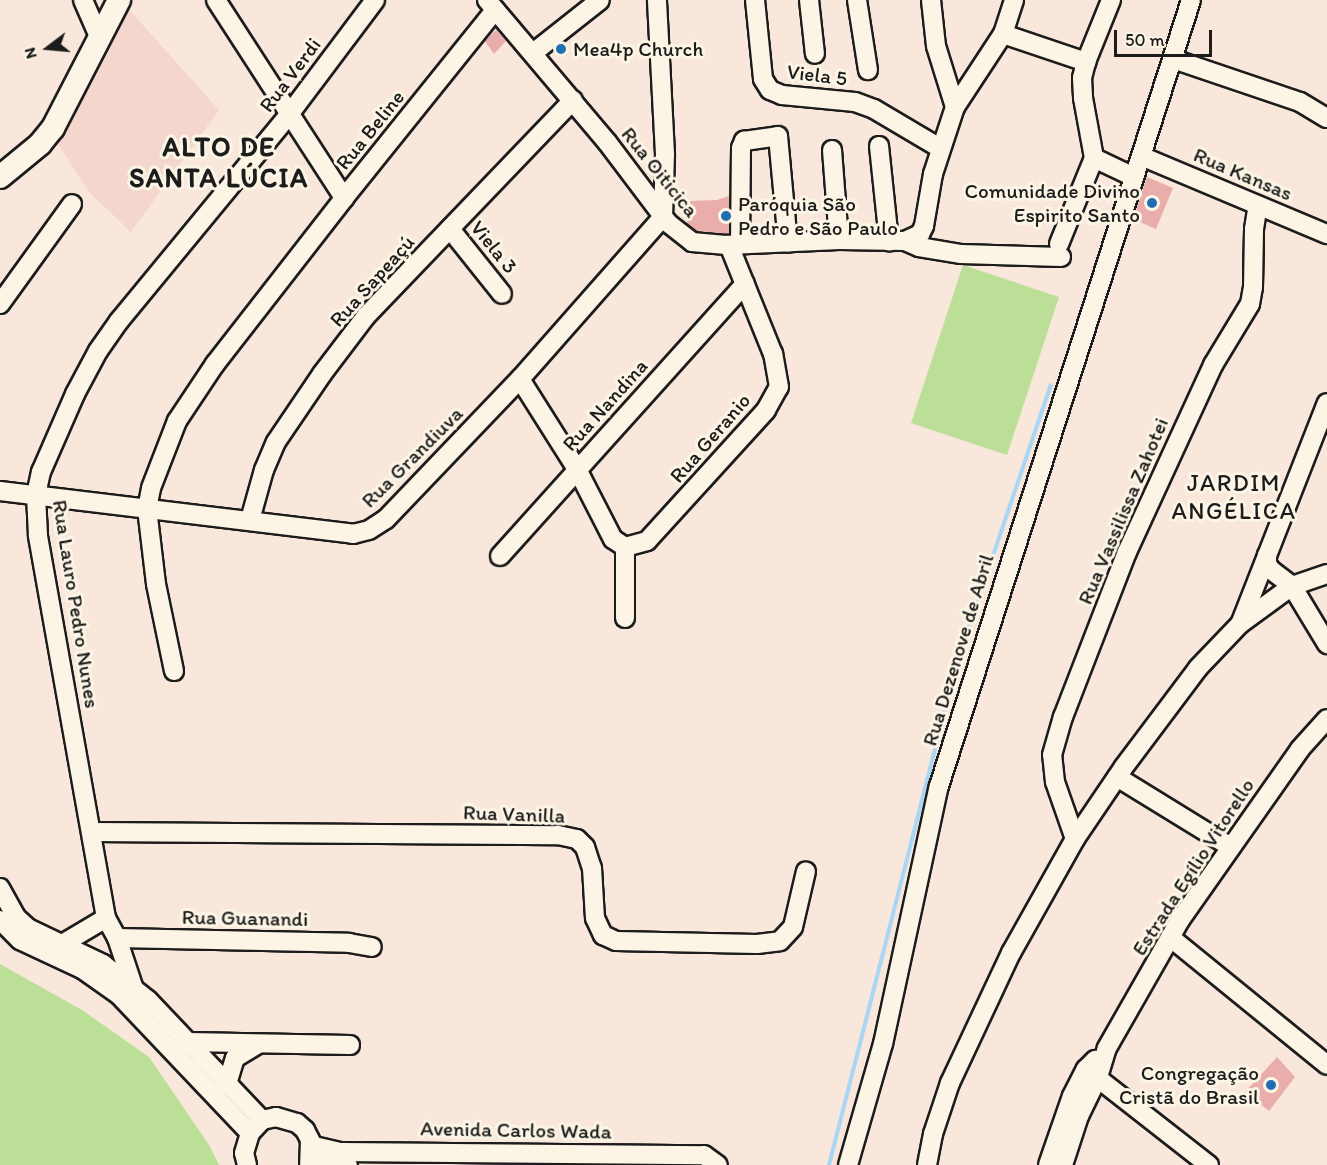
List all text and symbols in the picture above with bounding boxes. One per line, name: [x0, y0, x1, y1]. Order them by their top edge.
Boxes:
north arrow: [18, 18, 78, 78]
scale bar: [1117, 18, 1214, 56]
text: 50 m: [1125, 29, 1165, 51]
street label: Rua Verdi: [254, 33, 326, 117]
place label: Mea4p Church: [573, 36, 704, 62]
marker: Mea4p Church: [554, 42, 568, 56]
text: N: [20, 45, 41, 61]
street label: Viela 5: [786, 59, 848, 91]
street label: Rua Beline: [330, 85, 410, 175]
street label: Rua Oiticica: [616, 122, 704, 222]
district label: ALTO DE SANTA LÚCIA: [128, 130, 310, 193]
street label: Rua Kansas: [1190, 142, 1296, 206]
place label: Comunidade Divino Espirito Santo: [965, 178, 1140, 228]
place label: Paróquia São Pedro e São Paulo: [738, 191, 898, 241]
marker: Comunidade Divino Espirito Santo: [1145, 196, 1159, 210]
marker: Paróquia São Pedro e São Paulo: [719, 209, 733, 223]
street label: Viela 3: [465, 215, 523, 279]
street label: Rua Sapeaçú: [324, 230, 420, 332]
street label: Rua Nandina: [557, 354, 653, 456]
street label: Rua Geranio: [664, 388, 756, 488]
street label: Rua Grandiuva: [356, 401, 468, 513]
street label: Rua Vassilissa Zahotei: [1072, 414, 1174, 608]
district label: JARDIM ANGÉLICA: [1173, 469, 1295, 525]
street label: Rua Lauro Pedro Nunes: [47, 499, 105, 709]
street label: Rua Dezenove de Abril: [917, 551, 999, 749]
street label: Estrada Egílio Vitorello: [1126, 774, 1260, 960]
street label: Rua Vanilla: [463, 800, 565, 828]
street label: Rua Guanandi: [182, 904, 308, 932]
place label: Congregação Cristã do Brasil: [1118, 1060, 1259, 1110]
marker: Congregação Cristã do Brasil: [1264, 1078, 1278, 1092]
street label: Avenida Carlos Wada: [421, 1116, 611, 1144]

